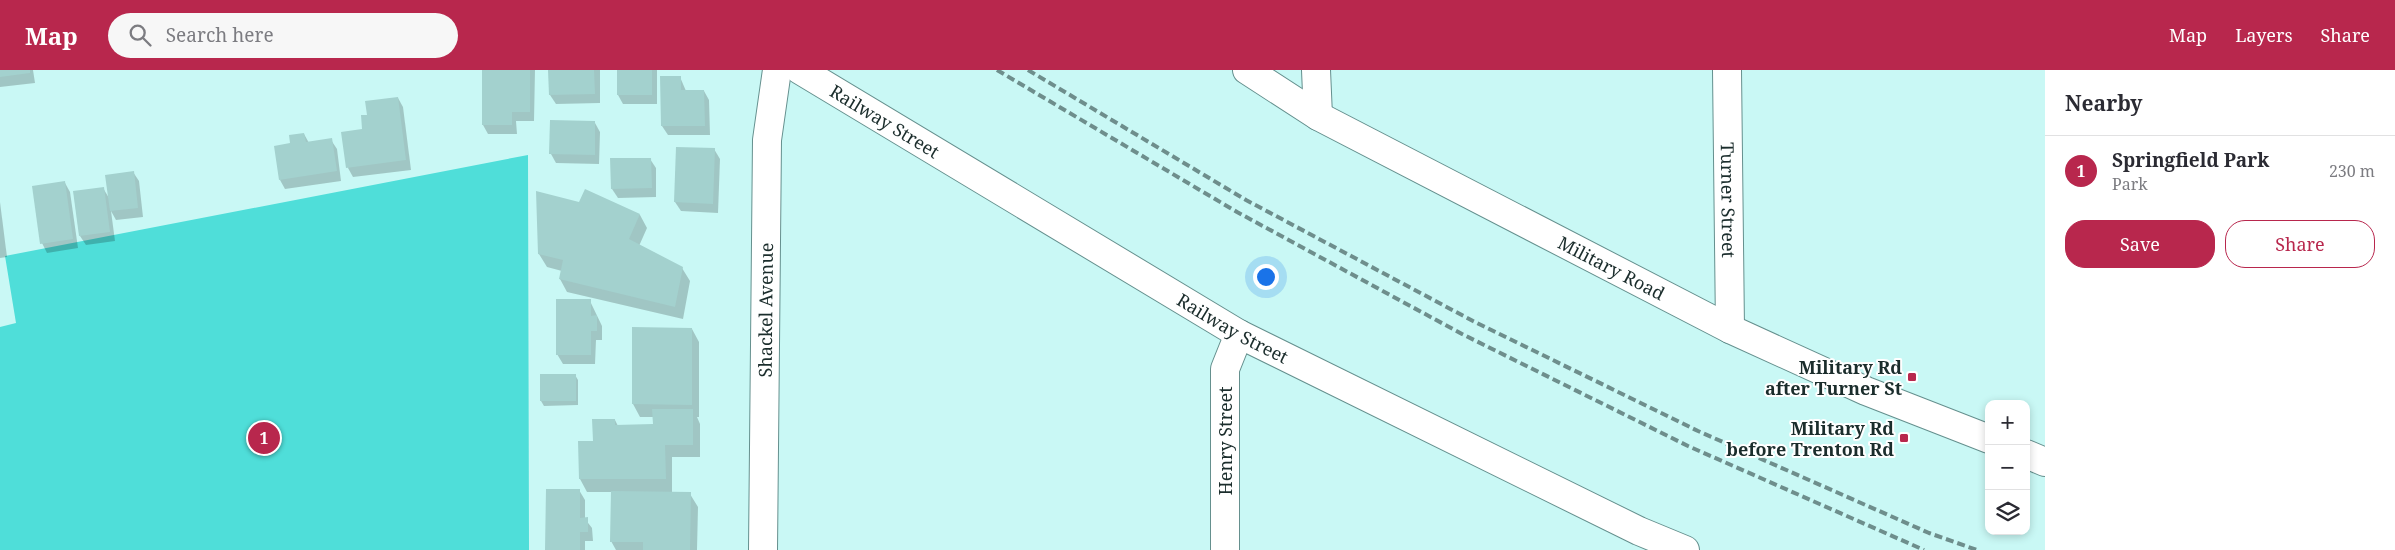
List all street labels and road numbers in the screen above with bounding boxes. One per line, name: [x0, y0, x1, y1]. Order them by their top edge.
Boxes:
street label: Railway Street: [826, 79, 944, 163]
street label: Turner Street: [1716, 142, 1741, 258]
street label: Military Road: [1554, 230, 1669, 305]
street label: Shackel Avenue: [753, 243, 778, 377]
street label: Railway Street: [1173, 288, 1292, 368]
street label: Henry Street: [1213, 386, 1237, 496]

